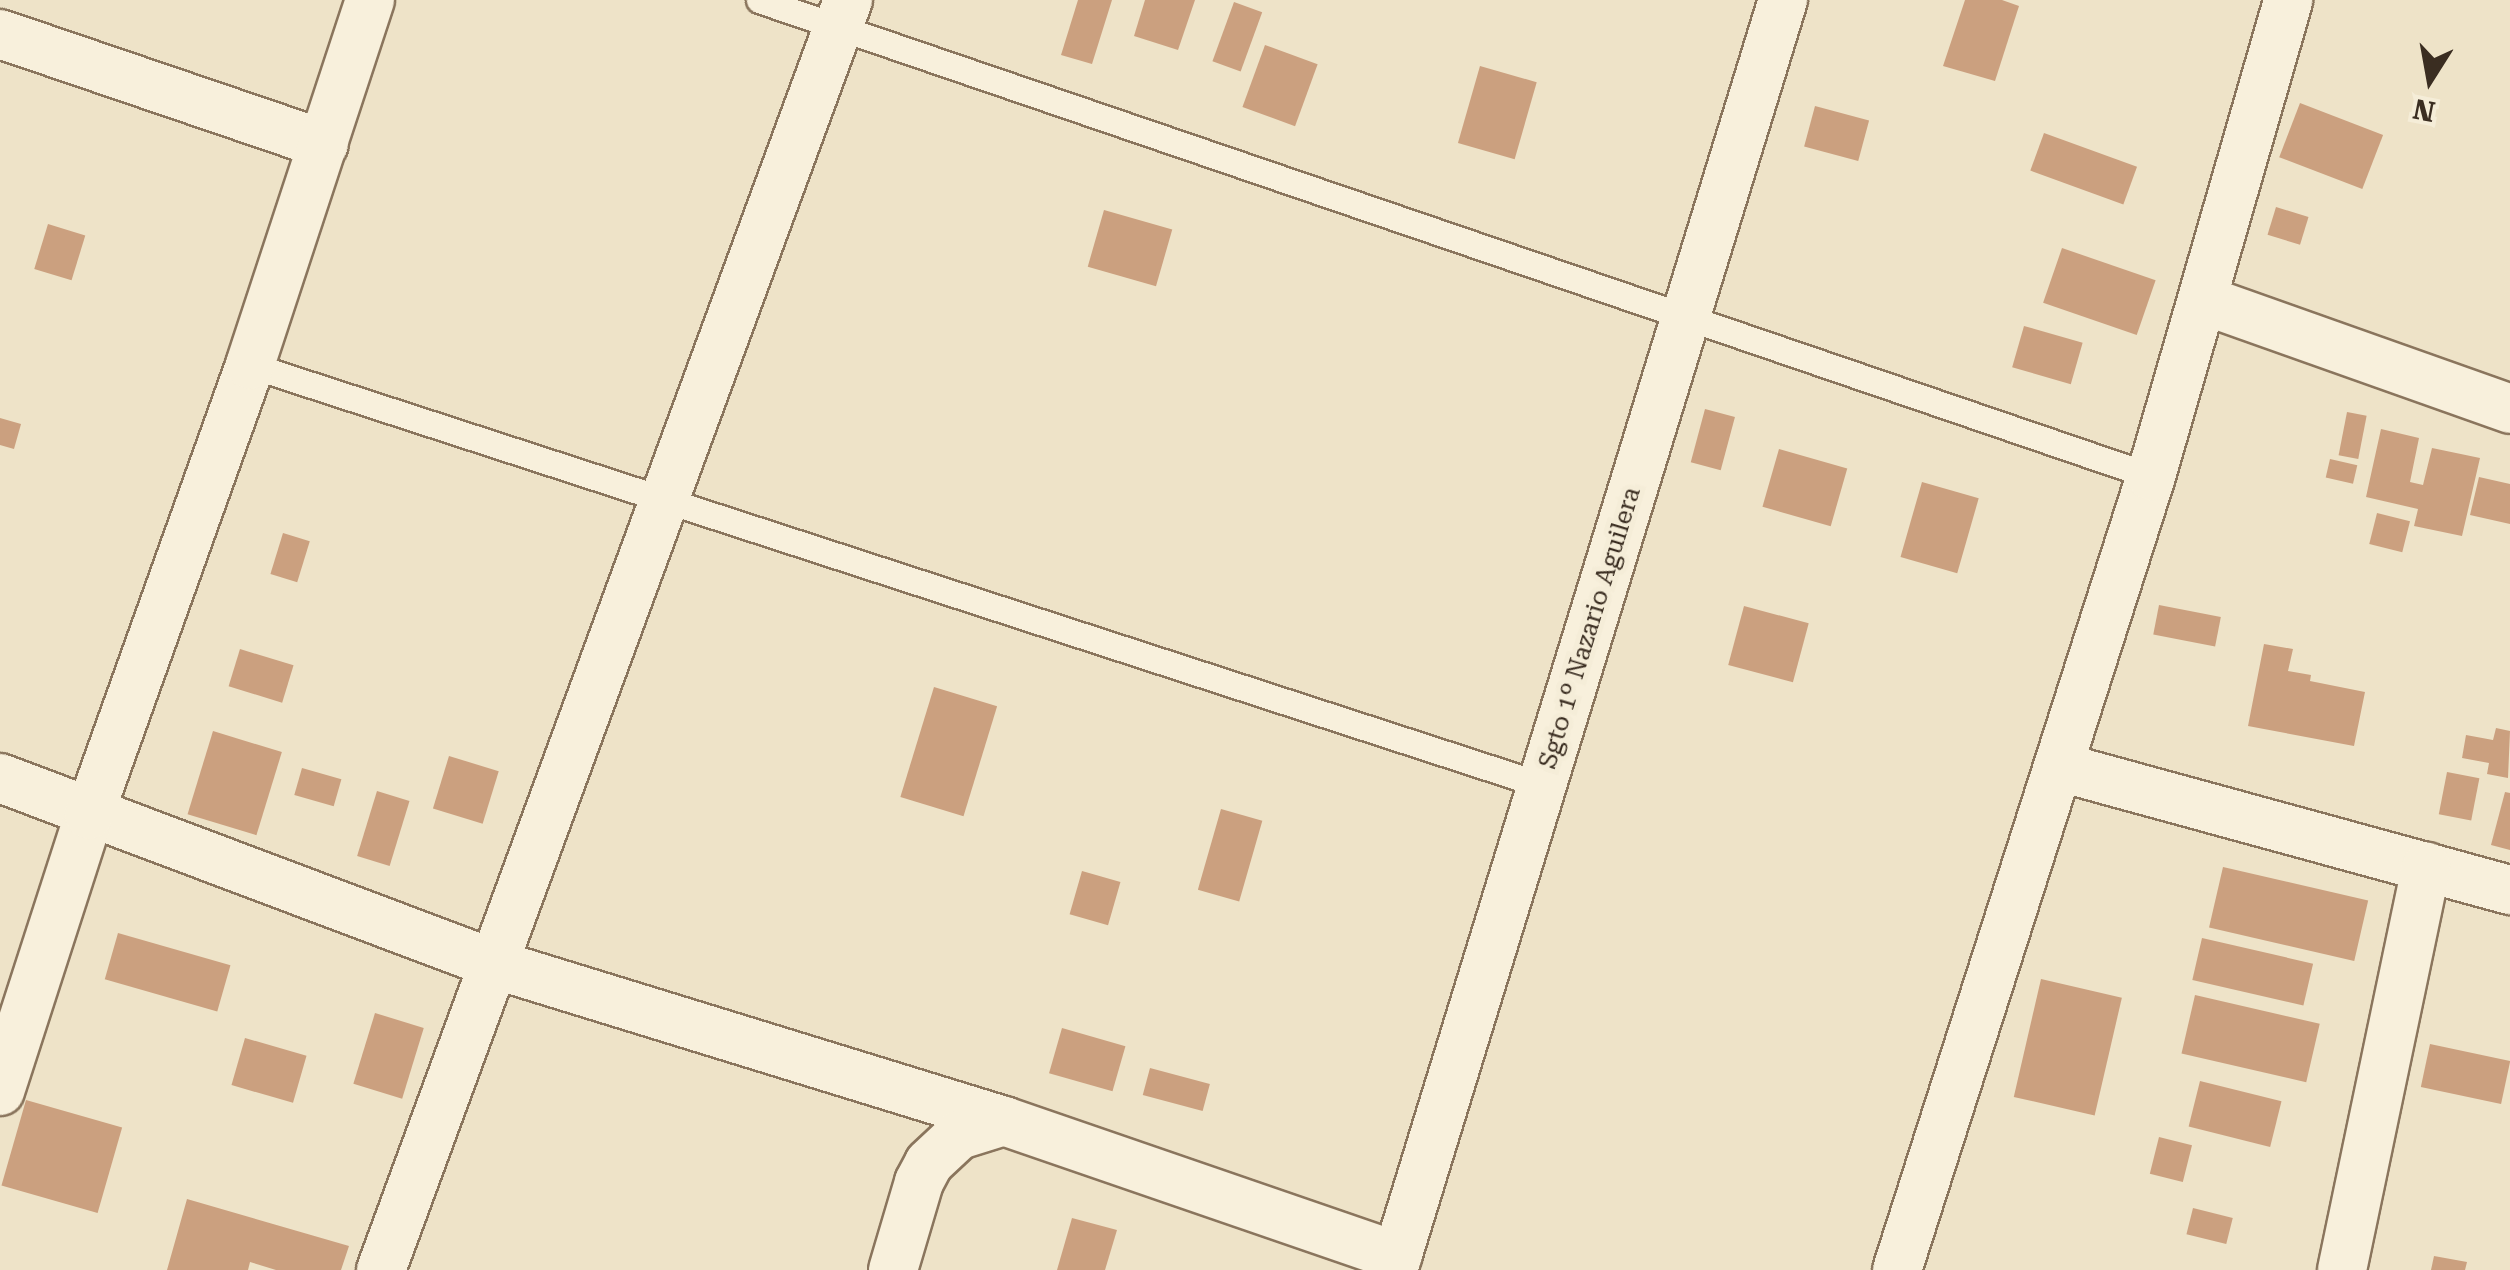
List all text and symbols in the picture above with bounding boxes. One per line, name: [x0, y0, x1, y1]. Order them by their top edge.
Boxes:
north arrow: [2380, 30, 2480, 130]
text: N: [2410, 92, 2438, 128]
street label: Sgto 1º Nazario Aguilera: [1533, 484, 1647, 772]

